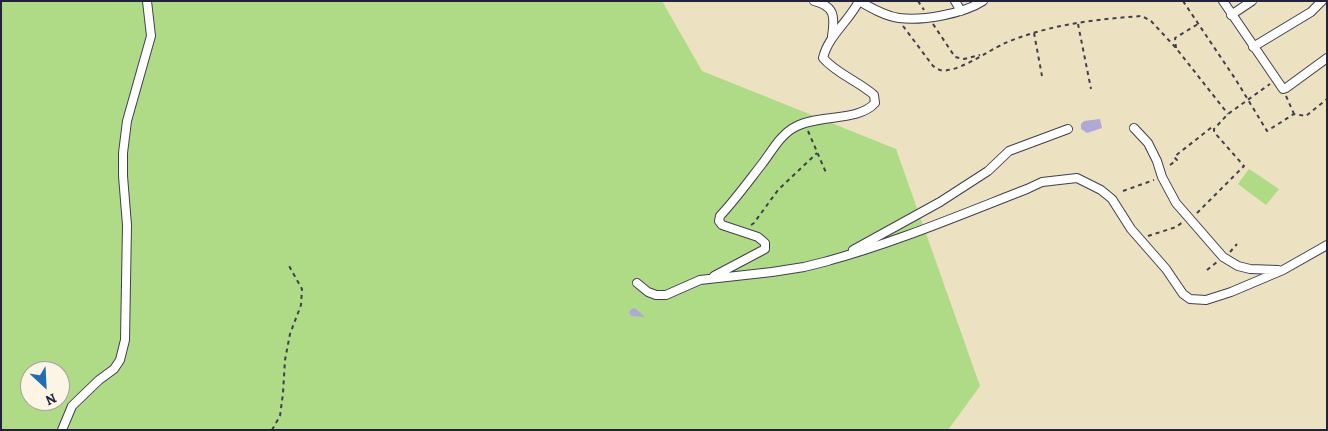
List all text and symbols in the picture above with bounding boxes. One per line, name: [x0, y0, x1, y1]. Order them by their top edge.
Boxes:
north arrow: [20, 361, 70, 411]
text: N: [42, 388, 60, 410]

